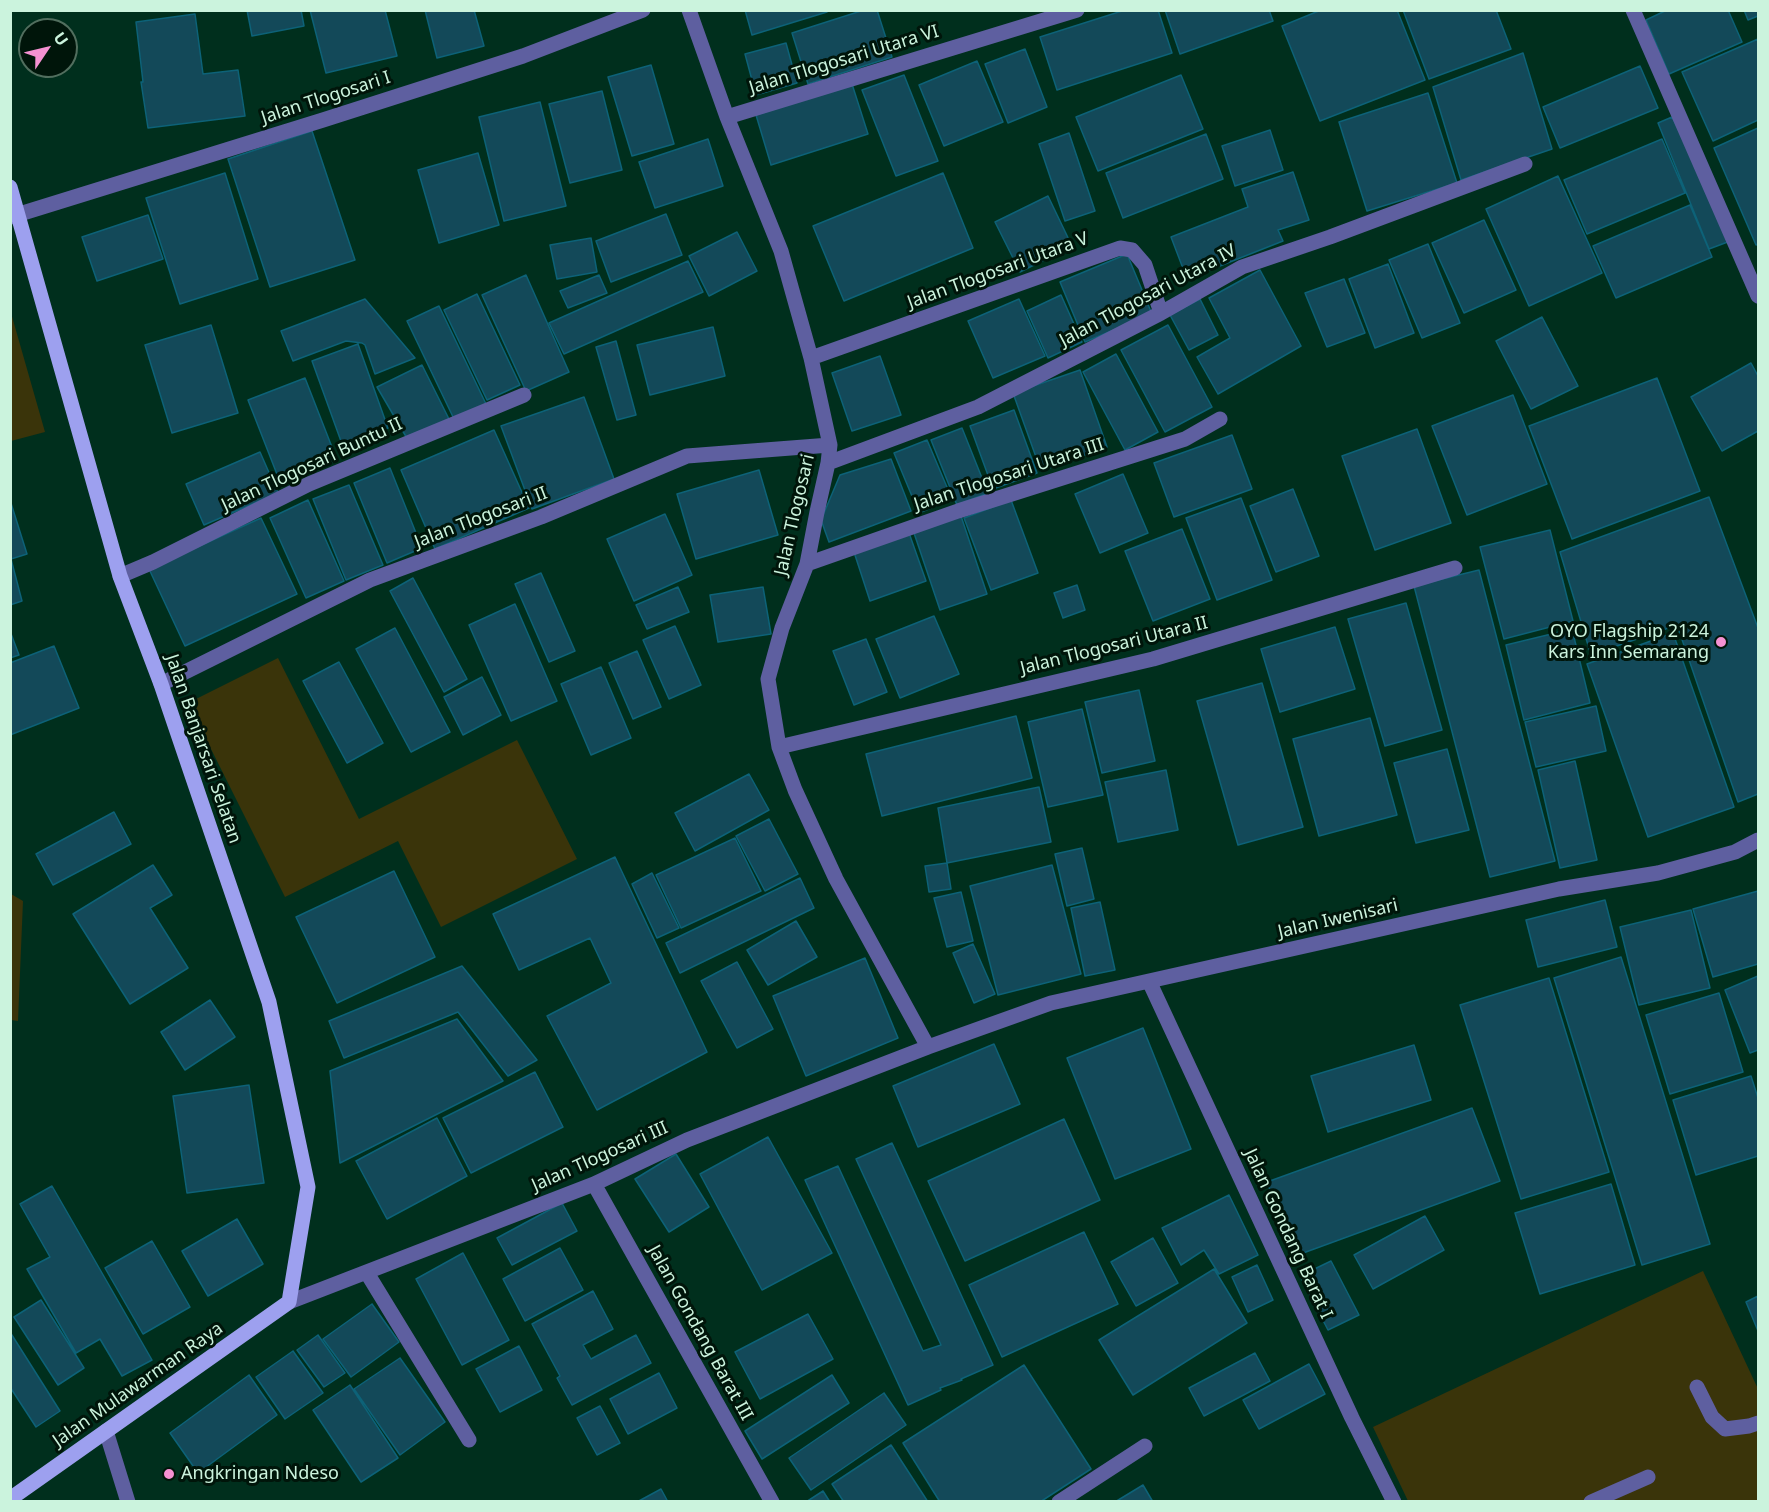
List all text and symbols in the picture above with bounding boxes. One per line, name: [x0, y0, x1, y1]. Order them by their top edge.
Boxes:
north arrow: [18, 18, 78, 78]
street label: Jalan Tlogosari Utara VI: [747, 21, 941, 99]
text: U: [49, 28, 74, 50]
street label: Jalan Tlogosari I: [259, 67, 393, 129]
street label: Jalan Tlogosari Utara V: [905, 228, 1091, 314]
street label: Jalan Tlogosari Utara IV: [1056, 240, 1240, 352]
street label: Jalan Tlogosari Buntu II: [218, 414, 406, 516]
street label: Jalan Tlogosari Utara III: [911, 434, 1107, 516]
street label: Jalan Tlogosari: [771, 452, 819, 578]
street label: Jalan Tlogosari II: [411, 483, 551, 553]
street label: Jalan Tlogosari Utara II: [1018, 612, 1210, 680]
place label: OYO Flagship 2124 Kars Inn Semarang: [1548, 621, 1709, 664]
marker: OYO Flagship 2124 Kars Inn Semarang: [1714, 635, 1728, 649]
street label: Jalan Banjarsari Selatan: [160, 652, 246, 846]
street label: Jalan Iwenisari: [1276, 895, 1400, 943]
street label: Jalan Tlogosari III: [529, 1117, 671, 1197]
street label: Jalan Gondang Barat I: [1239, 1146, 1337, 1322]
street label: Jalan Gondang Barat III: [643, 1242, 757, 1424]
street label: Jalan Mulawarman Raya: [49, 1318, 227, 1452]
place label: Angkringan Ndeso: [181, 1463, 339, 1485]
marker: Angkringan Ndeso: [162, 1467, 176, 1481]

